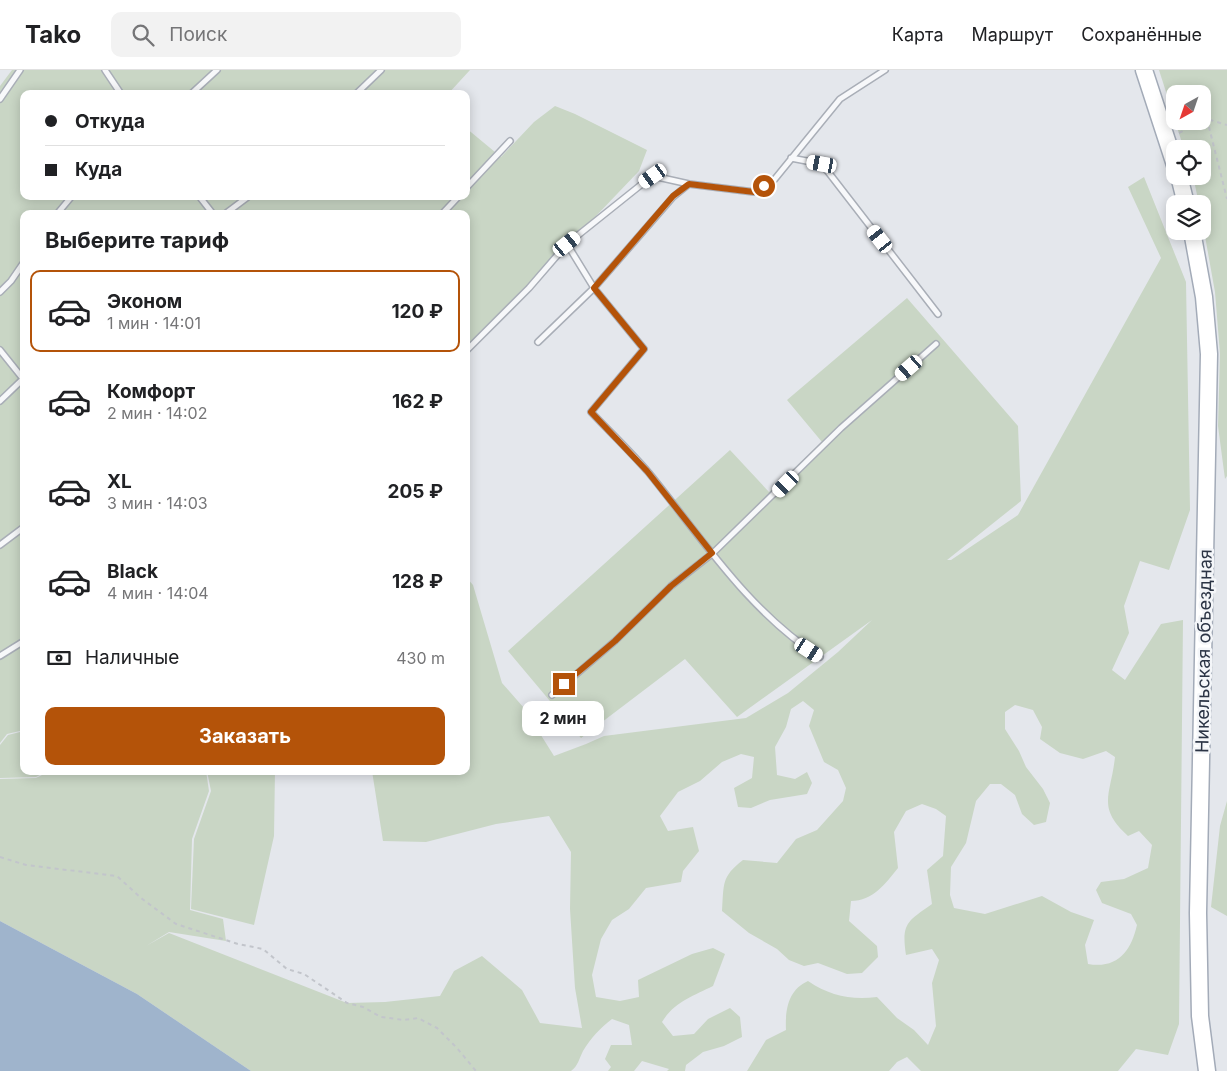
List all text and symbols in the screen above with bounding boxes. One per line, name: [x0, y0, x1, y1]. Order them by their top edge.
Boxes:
search box: [111, 12, 461, 57]
text: Tako: [25, 20, 81, 49]
icon: search: [129, 21, 157, 49]
text: Поиск: [169, 23, 227, 46]
text: Карта: [892, 24, 944, 45]
text: Маршрут: [972, 24, 1053, 45]
text: Сохранённые: [1081, 24, 1202, 45]
north arrow: [1166, 85, 1211, 130]
map controls: [1166, 85, 1211, 240]
text: Откуда: [75, 110, 145, 133]
button: locate: [1166, 140, 1211, 185]
car: [805, 154, 838, 174]
text: Куда: [75, 158, 122, 181]
car: [636, 161, 669, 191]
route start: [753, 175, 775, 197]
button: layers: [1166, 195, 1211, 240]
car: [864, 223, 895, 255]
text: Выберите тариф: [45, 227, 229, 253]
car: [550, 229, 583, 259]
icon: car: [47, 289, 92, 334]
text: Эконом: [107, 290, 182, 313]
text: 120 ₽: [391, 300, 443, 323]
text: 1 мин · 14:01: [107, 313, 201, 333]
car: [892, 352, 925, 384]
icon: car: [47, 379, 92, 424]
text: Комфорт: [107, 380, 195, 403]
text: 162 ₽: [392, 390, 443, 413]
text: 2 мин · 14:02: [107, 403, 207, 423]
car: [770, 468, 801, 500]
icon: car: [47, 469, 92, 514]
text: XL: [107, 470, 132, 493]
text: 205 ₽: [387, 480, 443, 503]
text: 3 мин · 14:03: [107, 493, 208, 513]
street label: Никельская объездная: [1191, 549, 1216, 753]
icon: car: [47, 559, 92, 604]
text: Black: [107, 560, 158, 583]
text: 128 ₽: [392, 570, 443, 593]
text: 4 мин · 14:04: [107, 583, 209, 603]
car: [792, 636, 825, 664]
icon: cash: [45, 644, 73, 672]
text: Наличные: [85, 646, 179, 669]
text: 430 m: [396, 648, 445, 668]
route end: [553, 673, 575, 695]
callout: 2 мин: [523, 702, 605, 736]
button: Заказать: [45, 707, 445, 765]
text: 2 мин: [540, 708, 586, 728]

